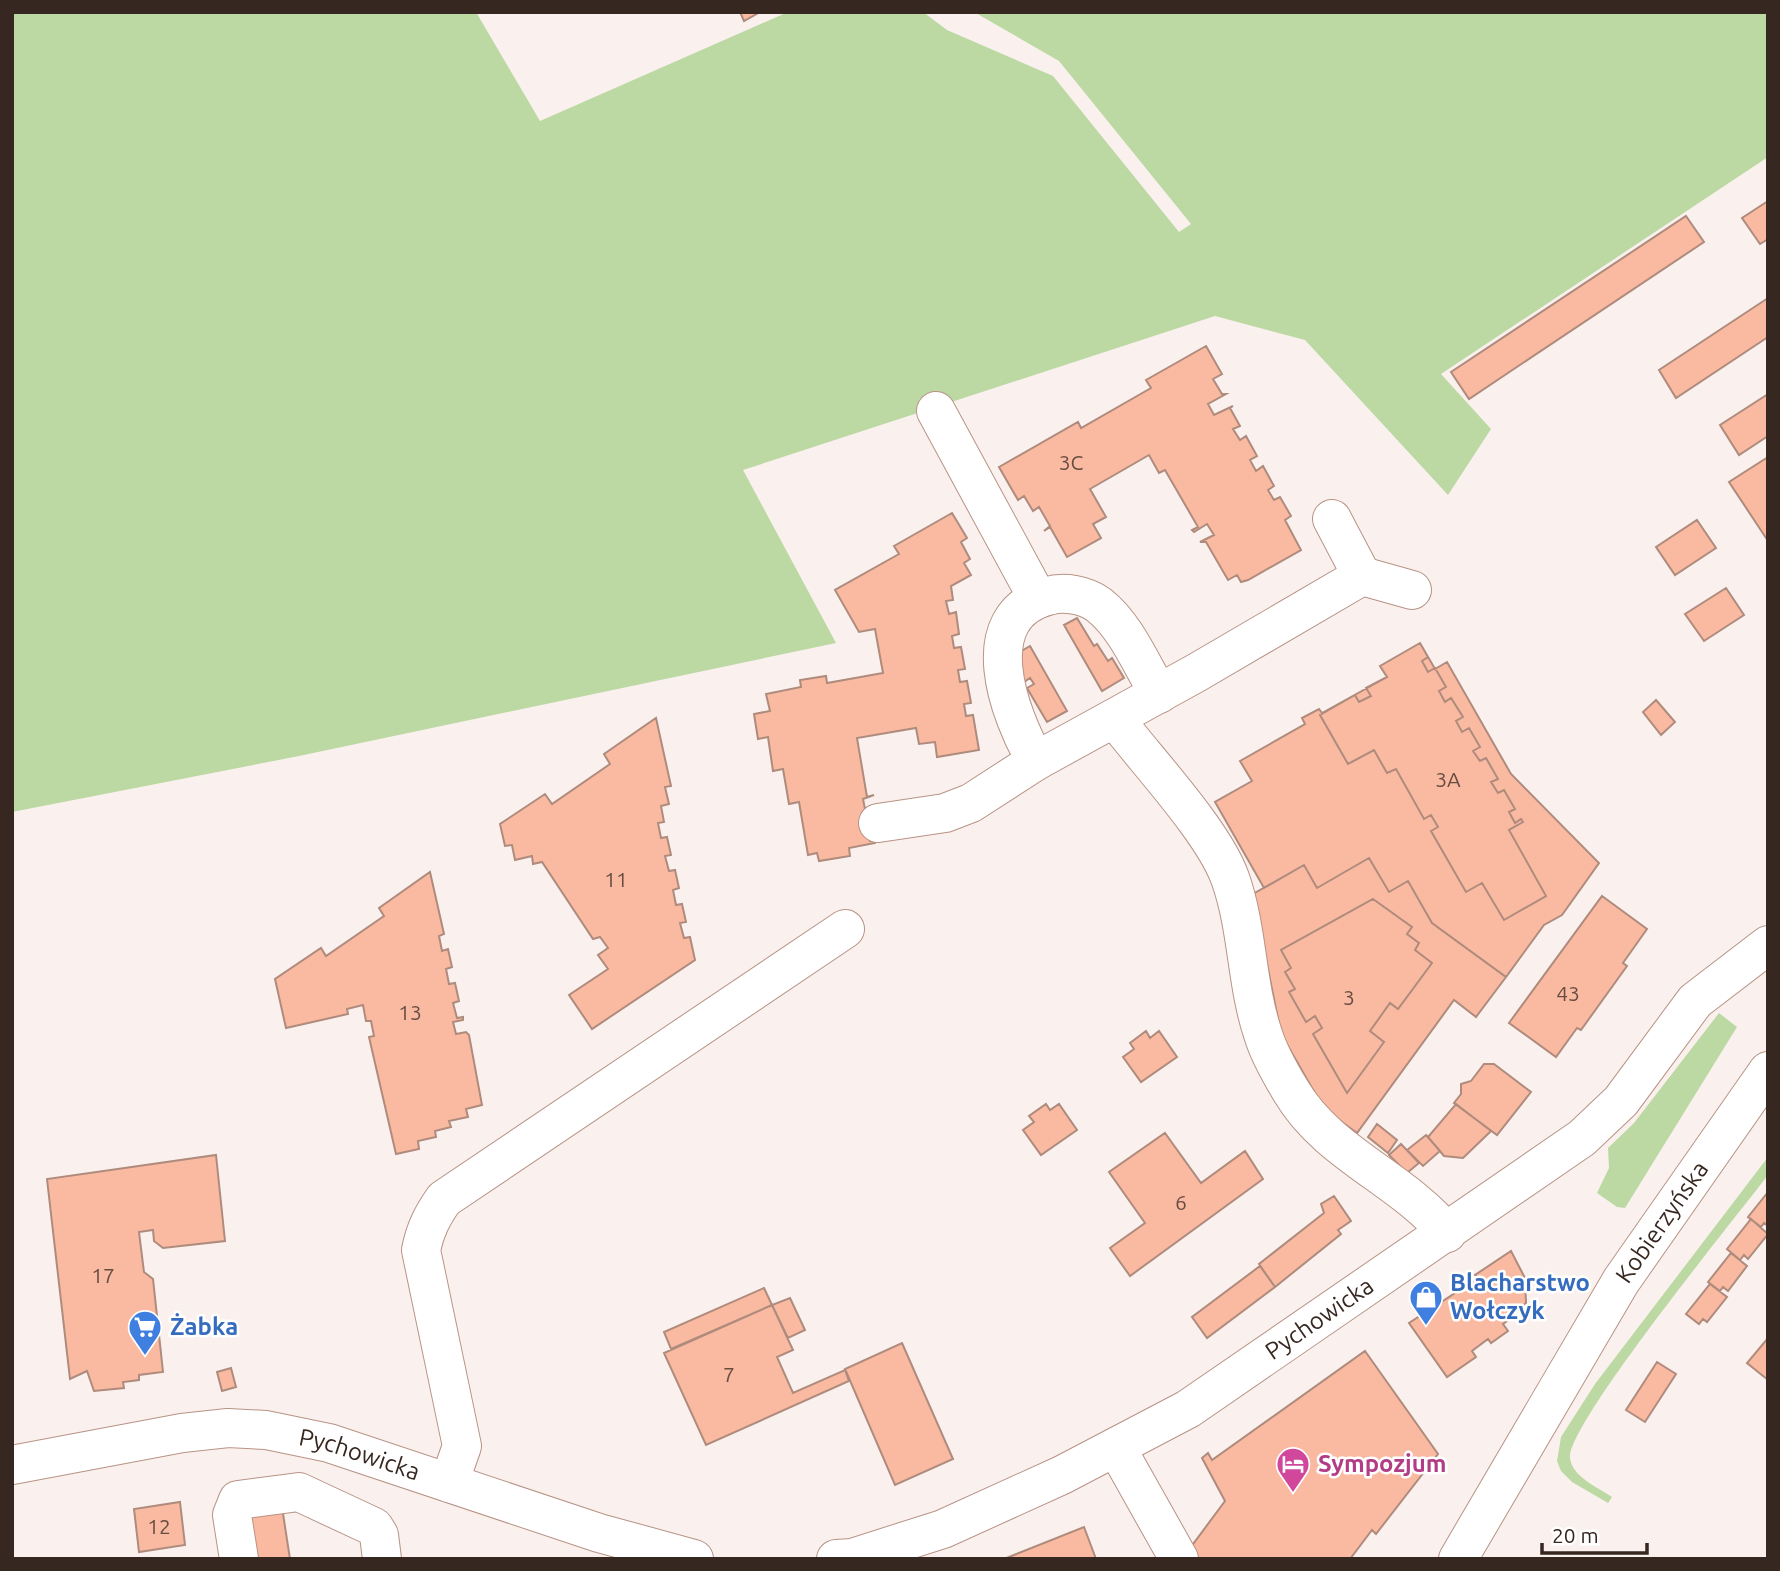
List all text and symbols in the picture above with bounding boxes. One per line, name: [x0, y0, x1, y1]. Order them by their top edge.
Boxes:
house number: 3C: [1059, 450, 1083, 474]
house number: 3A: [1435, 767, 1461, 791]
house number: 11: [604, 867, 628, 891]
house number: 43: [1556, 981, 1580, 1005]
house number: 3: [1343, 985, 1355, 1009]
house number: 13: [398, 1000, 422, 1024]
street label: Kobierzyńska: [1610, 1156, 1713, 1288]
house number: 6: [1175, 1190, 1187, 1214]
house number: 17: [91, 1263, 115, 1287]
place label: Blacharstwo Wołczyk: [1450, 1269, 1590, 1324]
street label: Pychowicka: [1260, 1272, 1378, 1365]
shop icon: Blacharstwo Wołczyk: [1407, 1278, 1445, 1327]
supermarket icon: Żabka: [126, 1308, 164, 1357]
place label: Żabka: [170, 1313, 238, 1340]
house number: 7: [723, 1362, 735, 1386]
street label: Pychowicka: [297, 1423, 424, 1485]
hotel icon: Sympozjum: [1274, 1445, 1312, 1494]
place label: Sympozjum: [1318, 1450, 1446, 1477]
scale bar: [1542, 1512, 1647, 1556]
house number: 12: [147, 1514, 171, 1538]
text: 20 m: [1552, 1523, 1599, 1547]

